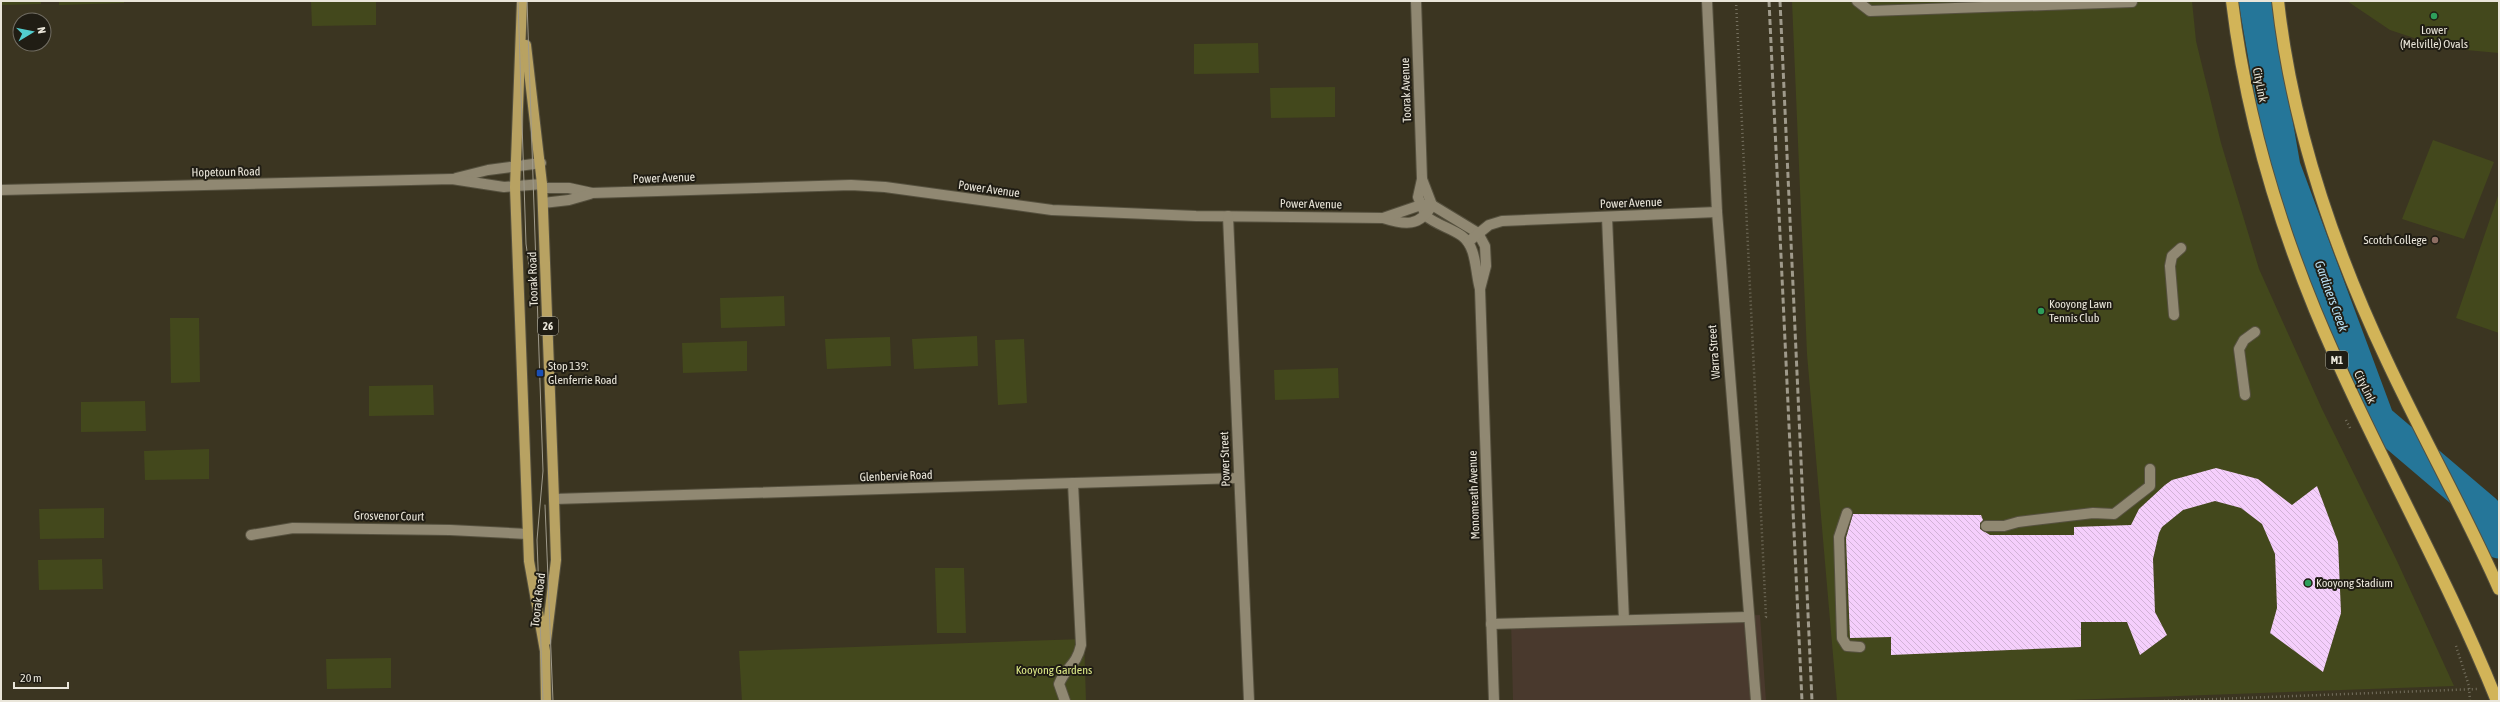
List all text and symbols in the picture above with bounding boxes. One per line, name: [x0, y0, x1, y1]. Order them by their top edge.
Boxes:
marker: Lower (Melville) Ovals: [2429, 11, 2439, 21]
north arrow: [12, 12, 52, 52]
place label: Lower (Melville) Ovals: [2400, 23, 2468, 51]
text: N: [35, 26, 48, 35]
street label: Toorak Avenue: [1398, 57, 1414, 123]
street label: CityLink: [2250, 66, 2270, 104]
street label: Hopetoun Road: [191, 164, 261, 180]
street label: Power Avenue: [633, 170, 695, 186]
street label: Power Avenue: [957, 178, 1021, 200]
street label: Power Avenue: [1600, 195, 1662, 211]
street label: Power Avenue: [1280, 196, 1342, 212]
place label: Scotch College: [2364, 233, 2427, 247]
marker: Scotch College: [2430, 235, 2440, 245]
street label: Toorak Road: [525, 251, 541, 307]
water label: Gardiners Creek: [2312, 259, 2351, 334]
place label: Kooyong Lawn Tennis Club: [2049, 297, 2112, 325]
marker: Kooyong Lawn Tennis Club: [2036, 306, 2046, 316]
road number: 26: [538, 317, 558, 335]
street label: Warra Street: [1705, 324, 1723, 380]
road number: M1: [2326, 351, 2348, 369]
place label: Stop 139: Glenferrie Road: [548, 359, 617, 387]
marker: Stop 139: Glenferrie Road: [535, 368, 545, 378]
street label: CityLink: [2351, 368, 2379, 406]
street label: Power Street: [1217, 431, 1233, 487]
street label: Monomeath Avenue: [1465, 450, 1483, 540]
street label: Glenbervie Road: [859, 468, 933, 484]
street label: Grosvenor Court: [354, 508, 425, 524]
street label: Toorak Road: [528, 572, 548, 628]
place label: Kooyong Stadium: [2316, 576, 2393, 590]
marker: Kooyong Stadium: [2303, 578, 2313, 588]
park label: Kooyong Gardens: [1016, 663, 1092, 677]
scale bar: [14, 664, 68, 690]
text: 20 m: [20, 671, 42, 685]

